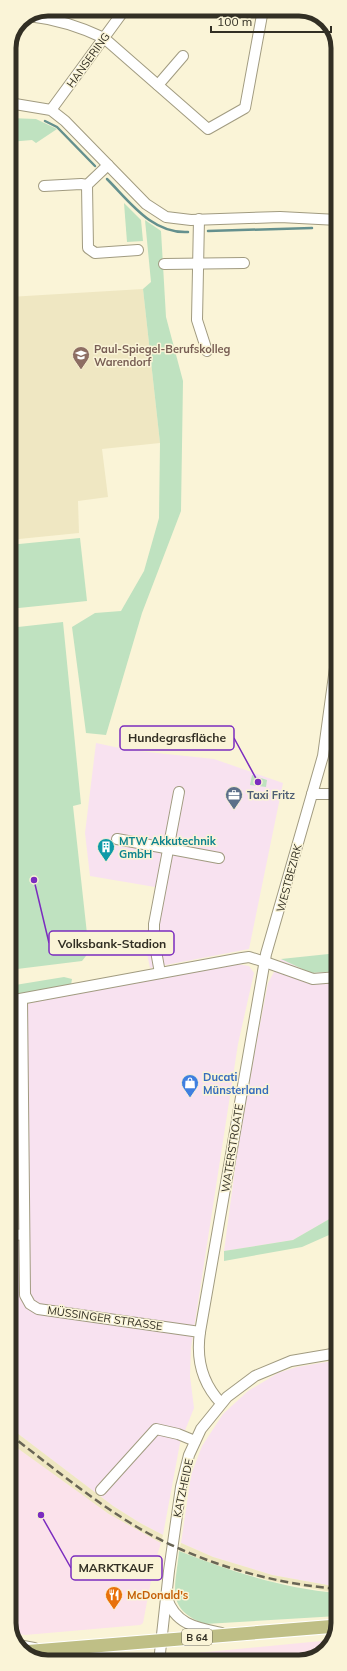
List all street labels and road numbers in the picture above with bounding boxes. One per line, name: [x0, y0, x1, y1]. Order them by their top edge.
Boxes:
street label: HANSERING: [63, 30, 113, 90]
street label: WESTBEZIRK: [273, 841, 305, 914]
street label: WATERSTROATE: [218, 1103, 246, 1193]
street label: MÜSSINGER STRASSE: [46, 1303, 164, 1333]
street label: KATZHEIDE: [170, 1457, 196, 1519]
road number: B 64: [182, 1629, 212, 1645]

